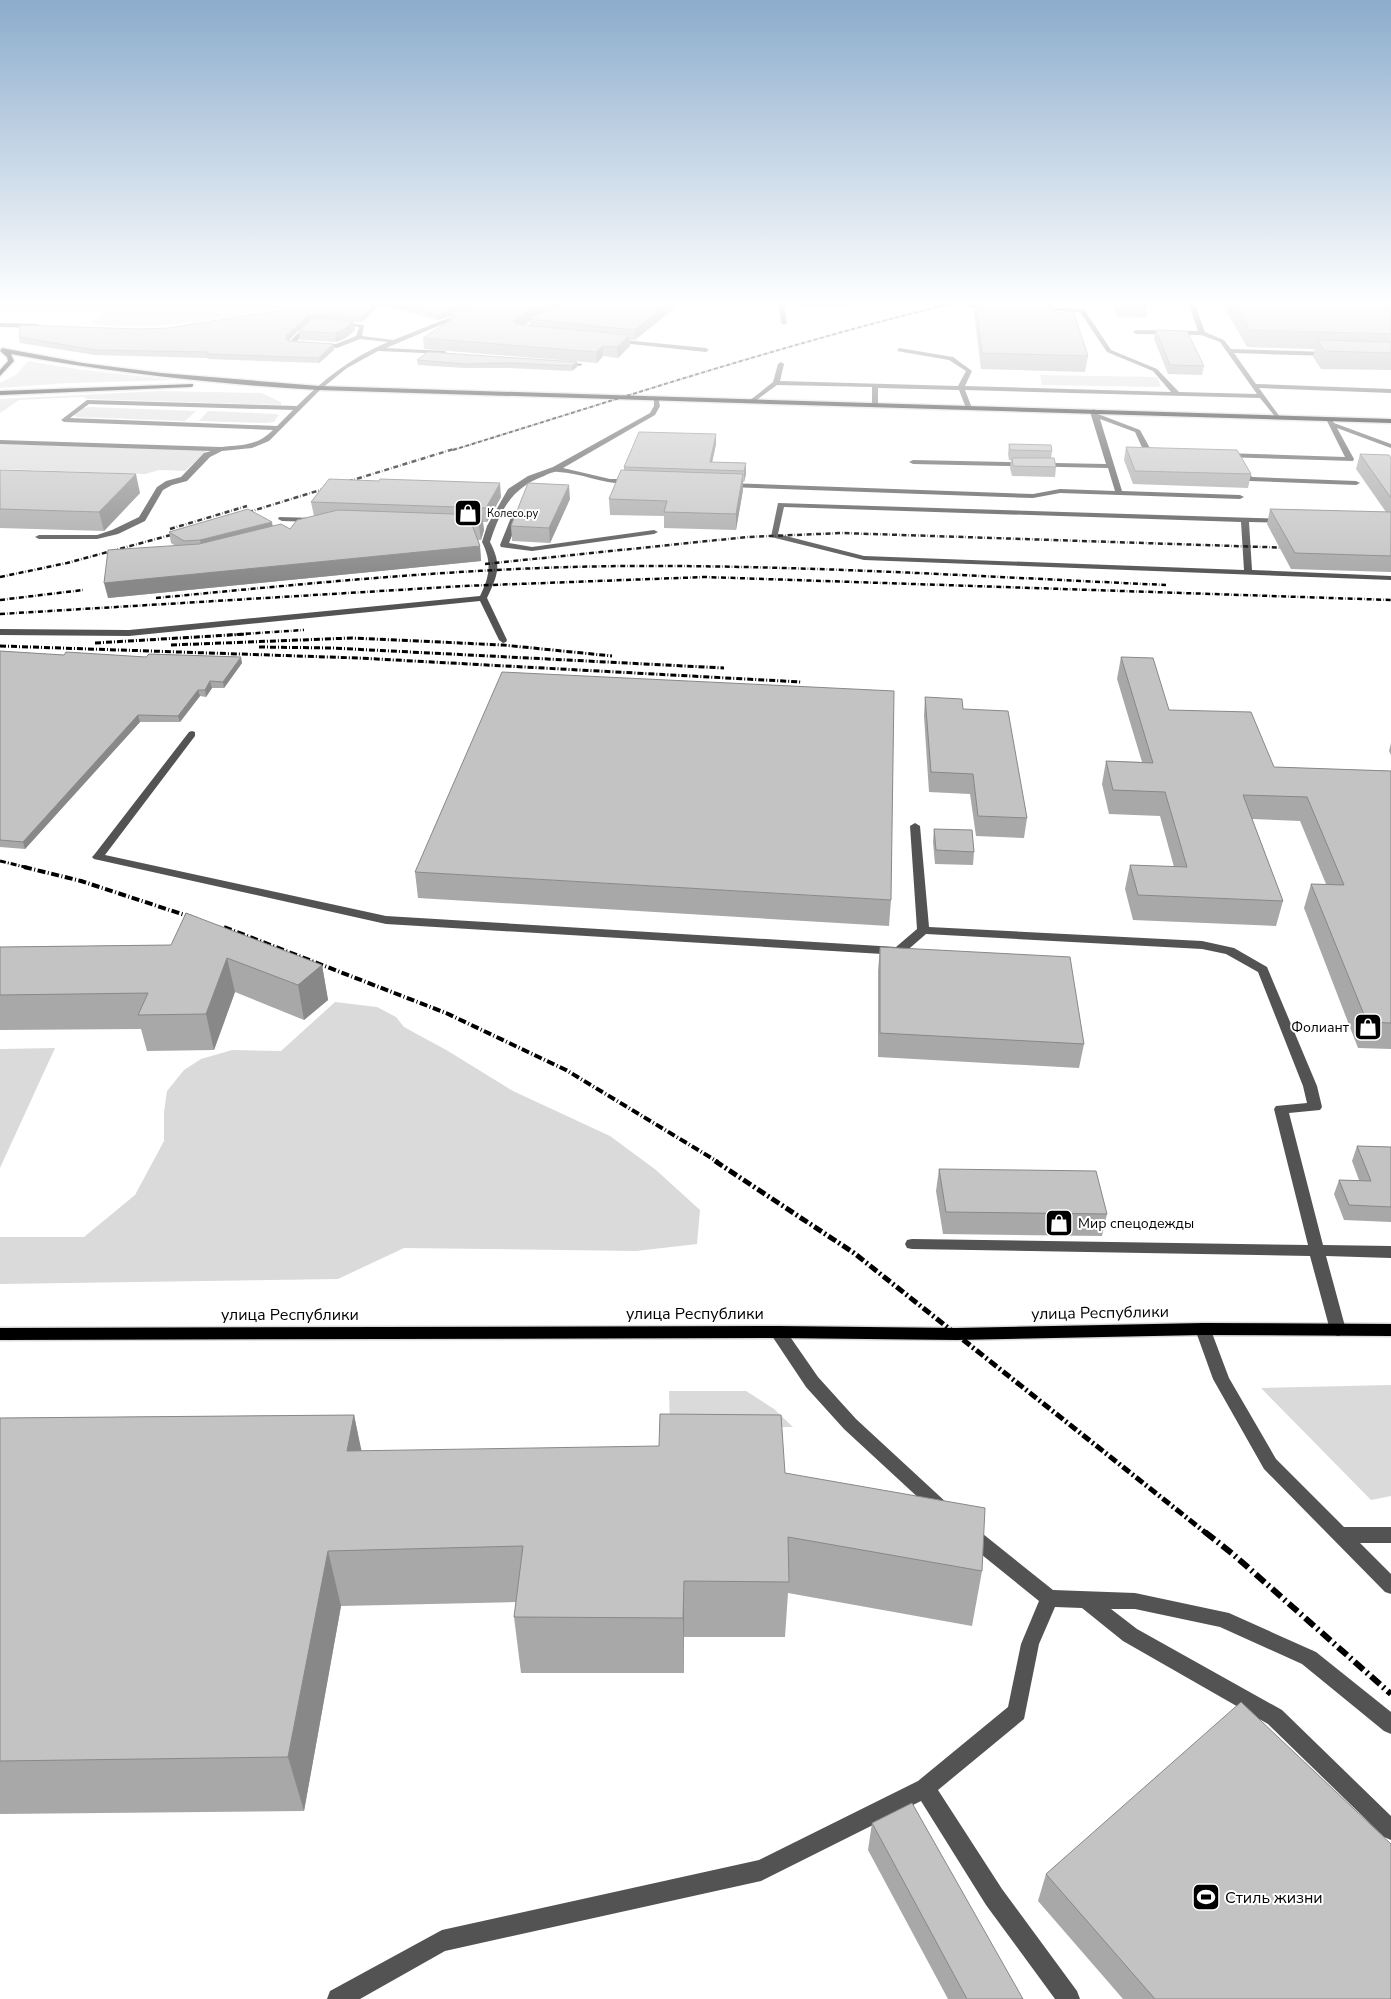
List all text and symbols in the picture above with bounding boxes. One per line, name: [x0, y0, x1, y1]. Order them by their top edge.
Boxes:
shop icon: Колесо.ру: [453, 498, 483, 528]
place label: Колесо.ру: [487, 506, 539, 521]
shop icon: Фолиант: [1353, 1012, 1383, 1042]
place label: Фолиант: [1291, 1018, 1350, 1037]
shop icon: Мир спецодежды: [1044, 1208, 1074, 1238]
place label: Мир спецодежды: [1078, 1214, 1194, 1233]
street label: улица Республики: [1031, 1301, 1169, 1325]
street label: улица Республики: [626, 1303, 764, 1325]
street label: улица Республики: [221, 1304, 359, 1326]
sports icon: Стиль жизни: [1191, 1882, 1221, 1912]
place label: Стиль жизни: [1225, 1887, 1323, 1909]

